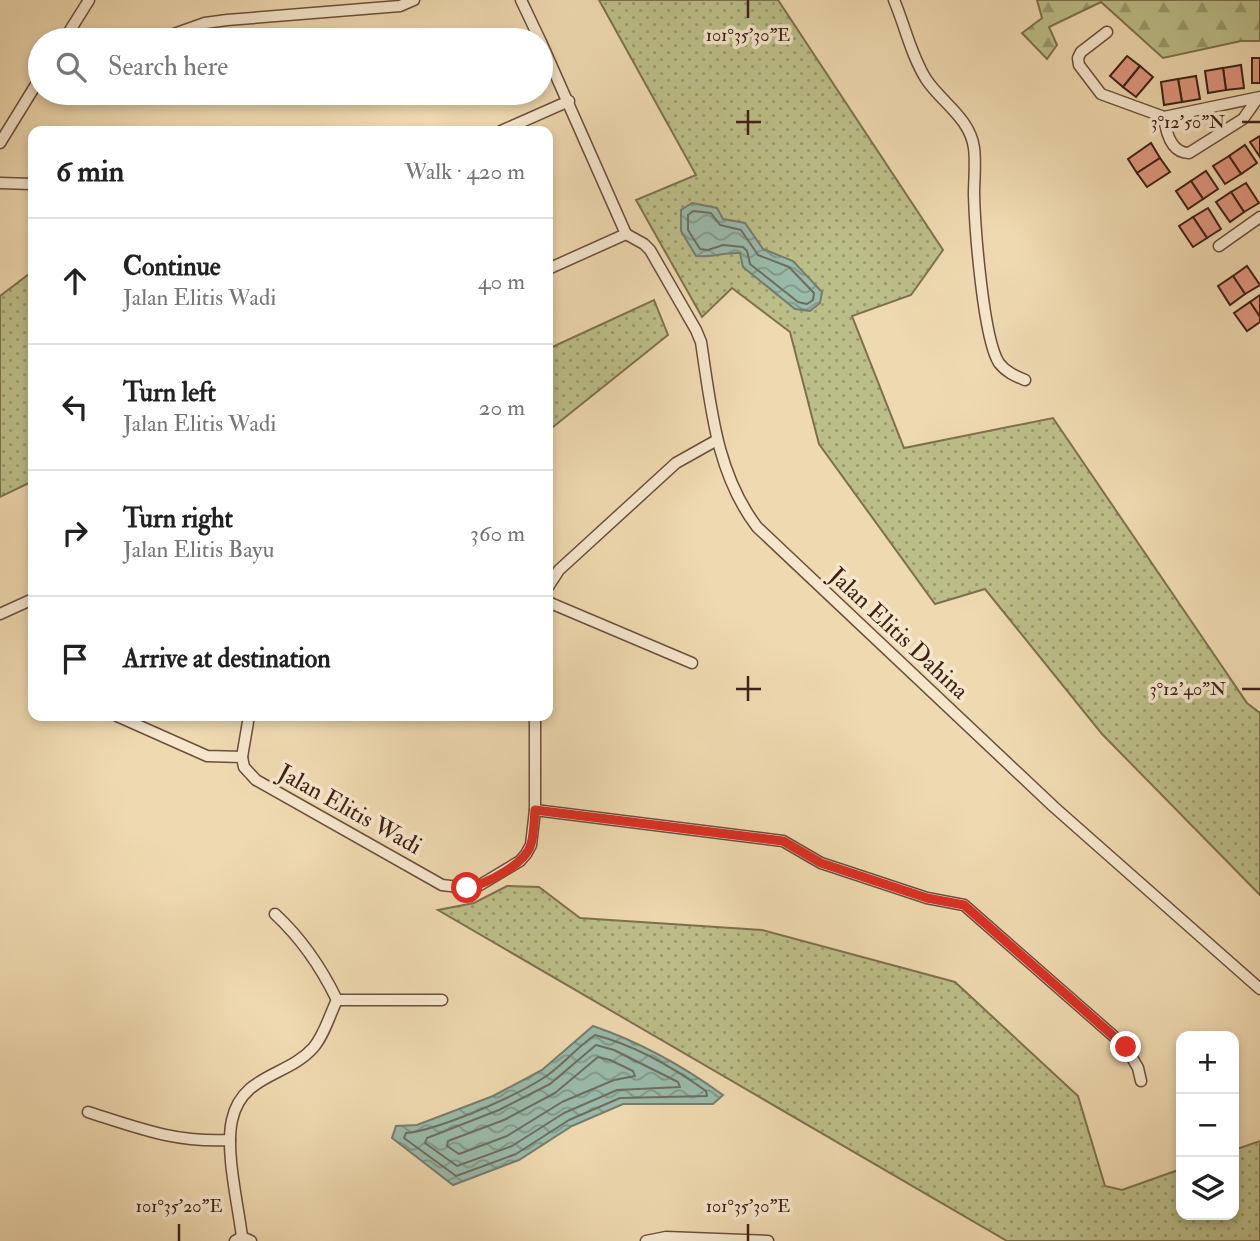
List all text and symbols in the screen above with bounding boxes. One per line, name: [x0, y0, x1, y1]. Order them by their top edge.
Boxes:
text: 101°35'30"E: [706, 24, 790, 47]
search box: [28, 28, 553, 105]
icon: search: [52, 48, 90, 86]
text: Search here: [108, 51, 228, 83]
text: 3°12'50"N: [1151, 111, 1225, 134]
text: 6 min: [56, 153, 124, 190]
text: Walk · 420 m: [405, 157, 525, 186]
text: Continue: [123, 251, 221, 283]
icon: ahead: [56, 262, 94, 300]
text: 40 m: [478, 267, 525, 296]
text: Jalan Elitis Wadi: [123, 283, 276, 312]
text: Turn left: [123, 377, 216, 409]
icon: left: [56, 388, 94, 426]
text: 20 m: [479, 393, 525, 422]
text: Jalan Elitis Wadi: [123, 409, 276, 438]
text: Turn right: [123, 503, 233, 535]
icon: right: [56, 514, 94, 552]
text: 360 m: [470, 519, 525, 548]
text: Jalan Elitis Bayu: [123, 535, 274, 564]
street label: Jalan Elitis Dahina: [821, 560, 976, 707]
icon: arrive: [56, 640, 94, 678]
text: Arrive at destination: [123, 643, 331, 675]
text: 3°12'40"N: [1150, 678, 1226, 701]
street label: Jalan Elitis Wadi: [271, 757, 427, 862]
route start: [451, 872, 482, 903]
route end: [1110, 1031, 1141, 1062]
map controls: [1176, 1031, 1239, 1220]
button: +: [1176, 1031, 1239, 1094]
button: −: [1176, 1094, 1239, 1157]
button: layers: [1176, 1157, 1239, 1220]
text: 101°35'20"E: [136, 1195, 222, 1218]
text: 101°35'30"E: [706, 1195, 790, 1218]

